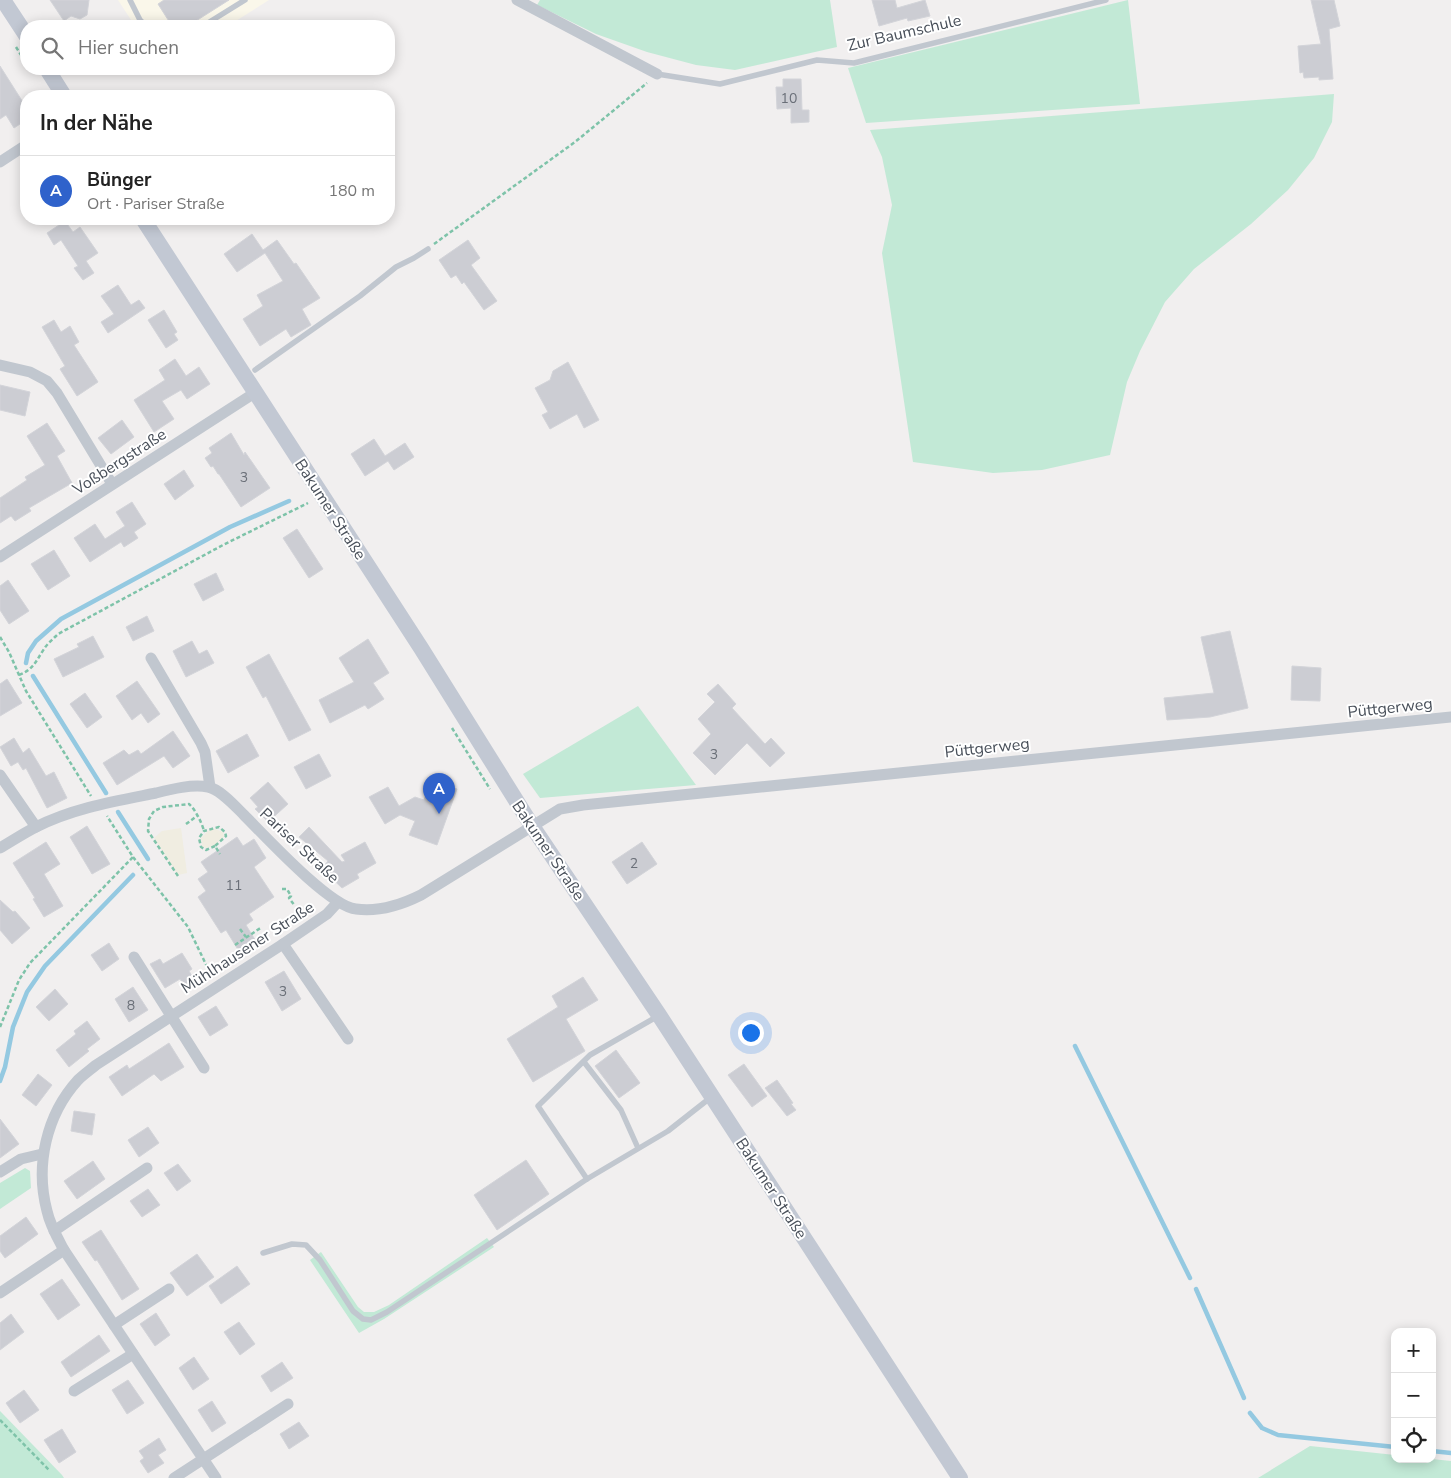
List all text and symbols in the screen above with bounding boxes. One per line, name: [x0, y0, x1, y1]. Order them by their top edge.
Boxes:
street label: Zur Baumschule: [845, 9, 963, 57]
search box: [20, 20, 395, 75]
icon: search: [38, 34, 66, 62]
text: Hier suchen: [78, 35, 179, 61]
house number: 10: [781, 89, 797, 108]
text: In der Nähe: [40, 109, 153, 137]
text: Bünger: [87, 167, 151, 193]
text: A: [50, 180, 62, 202]
text: 180 m: [328, 180, 375, 202]
text: Ort · Pariser Straße: [87, 193, 225, 215]
street label: Voßbergstraße: [68, 423, 171, 501]
street label: Bakumer Straße: [289, 455, 371, 564]
house number: 3: [240, 468, 248, 487]
street label: Püttgerweg: [1347, 693, 1434, 723]
street label: Püttgerweg: [944, 733, 1031, 763]
house number: 3: [710, 745, 718, 764]
pin: A: [423, 773, 455, 814]
street label: Bakumer Straße: [507, 796, 590, 905]
street label: Pariser Straße: [255, 803, 344, 888]
house number: 2: [630, 854, 638, 873]
house number: 11: [226, 876, 242, 895]
street label: Mühlhausener Straße: [177, 897, 318, 999]
house number: 3: [279, 982, 287, 1001]
house number: 8: [127, 996, 135, 1015]
your location: [738, 1020, 764, 1046]
street label: Bakumer Straße: [730, 1134, 812, 1243]
map controls: [1391, 1328, 1436, 1463]
button: +: [1391, 1328, 1436, 1373]
button: −: [1391, 1373, 1436, 1418]
button: locate: [1391, 1418, 1436, 1463]

